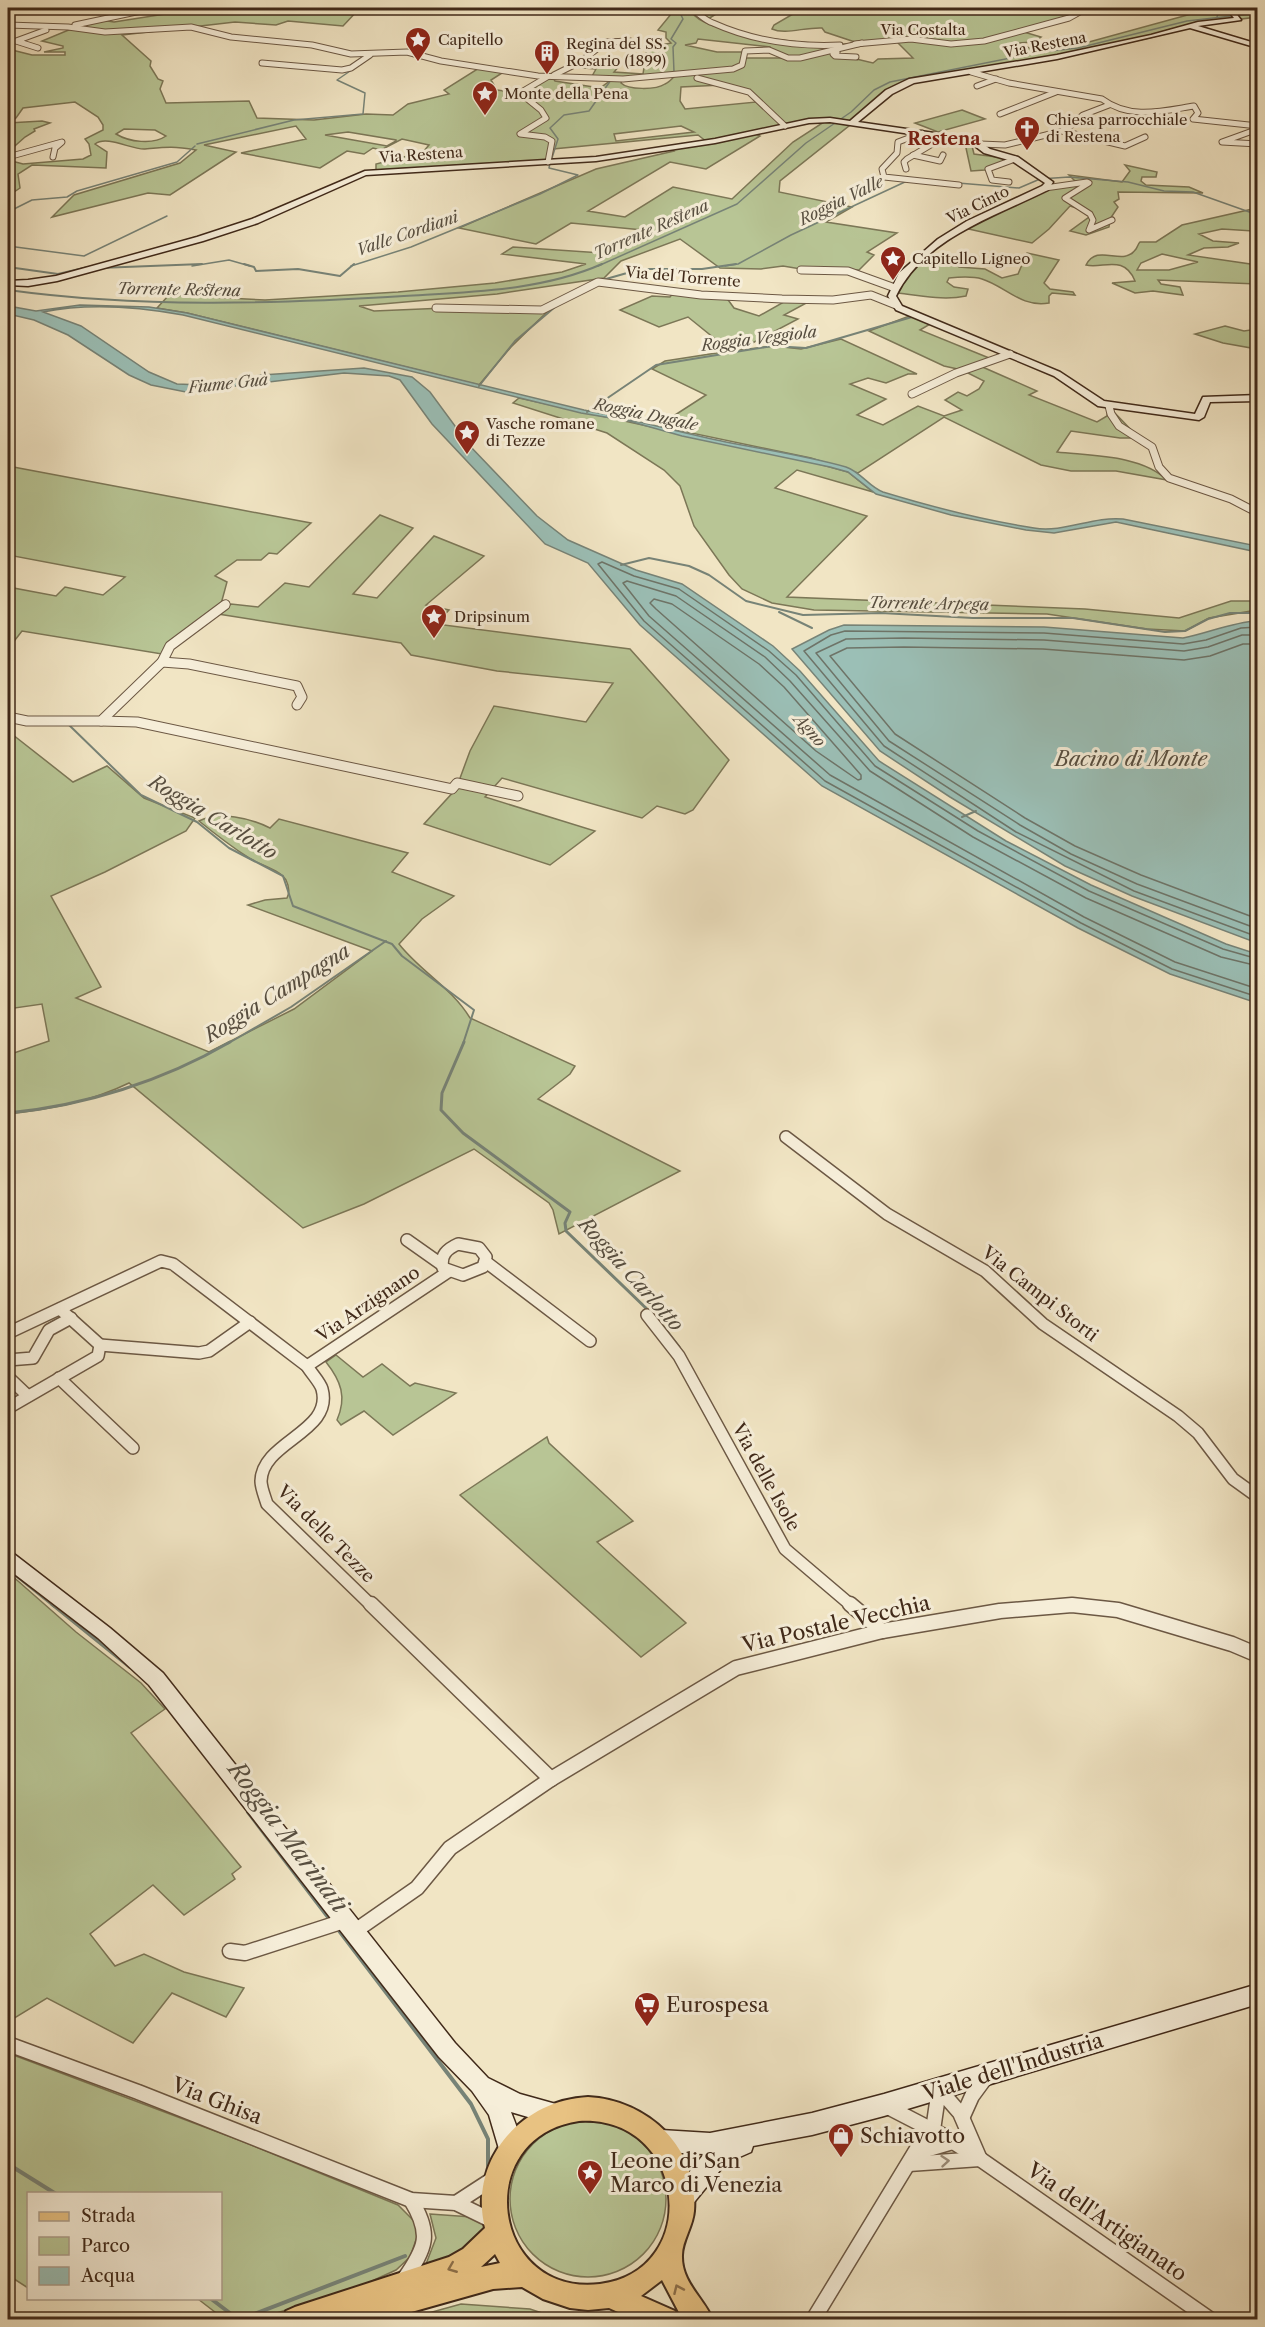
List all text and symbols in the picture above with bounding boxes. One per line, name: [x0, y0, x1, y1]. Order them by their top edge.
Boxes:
street label: Via Costalta: [879, 20, 966, 39]
place icon: Capitello: [403, 25, 433, 63]
street label: Via Restena: [1001, 27, 1088, 62]
place label: Capitello: [438, 30, 503, 49]
place label: Regina del SS. Rosario (1899): [566, 34, 667, 70]
building icon: Regina del SS. Rosario (1899): [532, 38, 562, 76]
place icon: Monte della Pena: [470, 79, 500, 117]
place label: Monte della Pena: [504, 84, 629, 103]
place label: Chiesa parrocchiale di Restena: [1046, 110, 1187, 146]
church icon: Chiesa parrocchiale di Restena: [1012, 114, 1042, 152]
district label: Restena: [907, 128, 981, 150]
street label: Via Restena: [377, 142, 464, 167]
water label: Roggia Valle: [794, 170, 888, 230]
street label: Via Cinto: [943, 181, 1012, 228]
water label: Torrente Restena: [590, 194, 712, 263]
water label: Valle Cordiani: [353, 206, 462, 260]
place icon: Capitello Ligneo: [878, 244, 908, 282]
place label: Capitello Ligneo: [912, 249, 1030, 268]
street label: Via del Torrente: [624, 262, 741, 291]
water label: Torrente Restena: [117, 278, 242, 300]
water label: Roggia Veggiola: [698, 321, 818, 355]
water label: Fiume Guà: [185, 369, 269, 397]
water label: Roggia Dugale: [590, 393, 701, 435]
place label: Vasche romane di Tezze: [485, 414, 595, 450]
place icon: Vasche romane di Tezze: [452, 418, 482, 456]
water label: Torrente Arpega: [869, 592, 990, 614]
place icon: Dripsinum: [419, 602, 449, 640]
place label: Dripsinum: [454, 607, 530, 626]
water label: Agno: [788, 707, 830, 751]
water label: Bacino di Monte: [1053, 747, 1208, 771]
water label: Roggia Carlotto: [143, 768, 281, 865]
water label: Roggia Campagna: [198, 938, 354, 1049]
water label: Roggia Carlotto: [572, 1211, 689, 1336]
street label: Via Campi Storti: [977, 1241, 1103, 1347]
street label: Via Arzignano: [311, 1261, 424, 1347]
street label: Via delle Isole: [727, 1418, 805, 1535]
street label: Via delle Tezze: [272, 1480, 379, 1587]
street label: Via Postale Vecchia: [738, 1590, 933, 1658]
water label: Roggia Marinati: [221, 1754, 356, 1919]
supermarket icon: Eurospesa: [632, 1990, 662, 2028]
place label: Eurospesa: [666, 1992, 770, 2017]
street label: Viale dell'Industria: [919, 2027, 1107, 2106]
street label: Via Ghisa: [168, 2072, 267, 2129]
shop icon: Schiavotto: [826, 2121, 856, 2159]
place label: Schiavotto: [860, 2123, 965, 2148]
place label: Leone di San Marco di Venezia: [610, 2148, 783, 2197]
one-way arrow: [940, 2155, 949, 2168]
street label: Via dell'Artigianato: [1022, 2156, 1192, 2286]
place icon: Leone di San Marco di Venezia: [575, 2158, 605, 2196]
legend: [27, 2192, 222, 2300]
text: Strada: [81, 2205, 136, 2227]
text: Parco: [81, 2235, 130, 2257]
one-way arrow: [447, 2261, 458, 2273]
text: Acqua: [80, 2265, 135, 2287]
one-way arrow: [673, 2284, 685, 2295]

